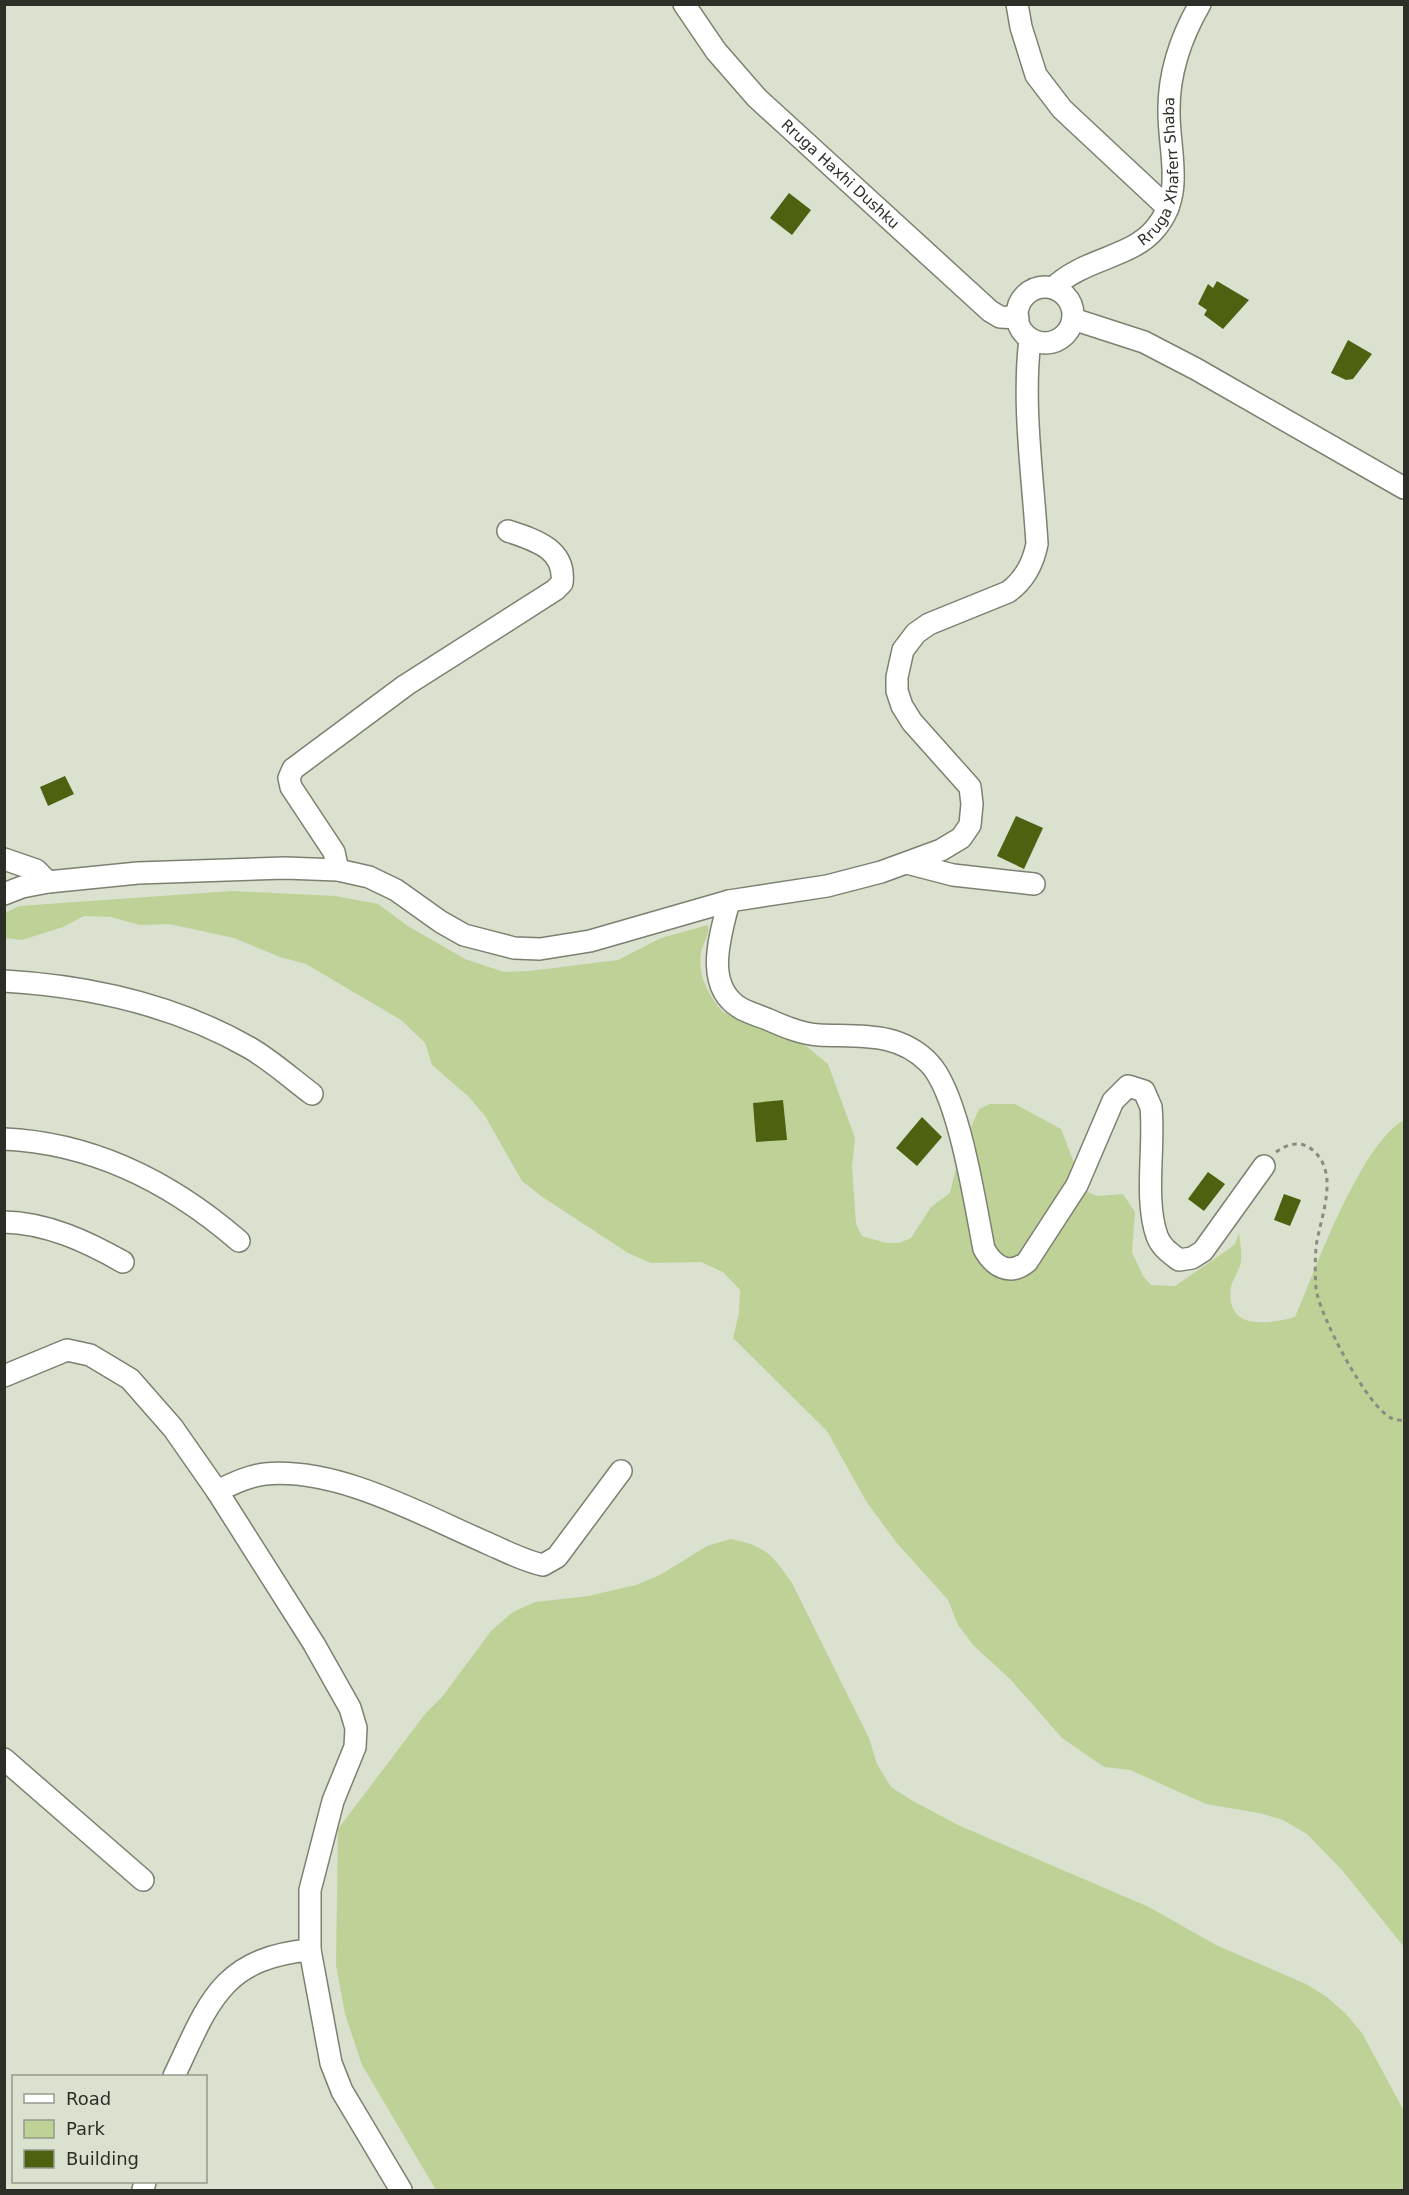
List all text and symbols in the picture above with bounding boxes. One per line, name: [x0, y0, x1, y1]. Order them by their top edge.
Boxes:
street label: Rruga Xhaferr Shaba: [1134, 96, 1182, 250]
street label: Rruga Haxhi Dushku: [777, 116, 903, 233]
legend: [12, 2075, 207, 2183]
text: Road: [66, 2088, 111, 2109]
text: Park: [66, 2118, 105, 2139]
text: Building: [66, 2148, 139, 2169]

